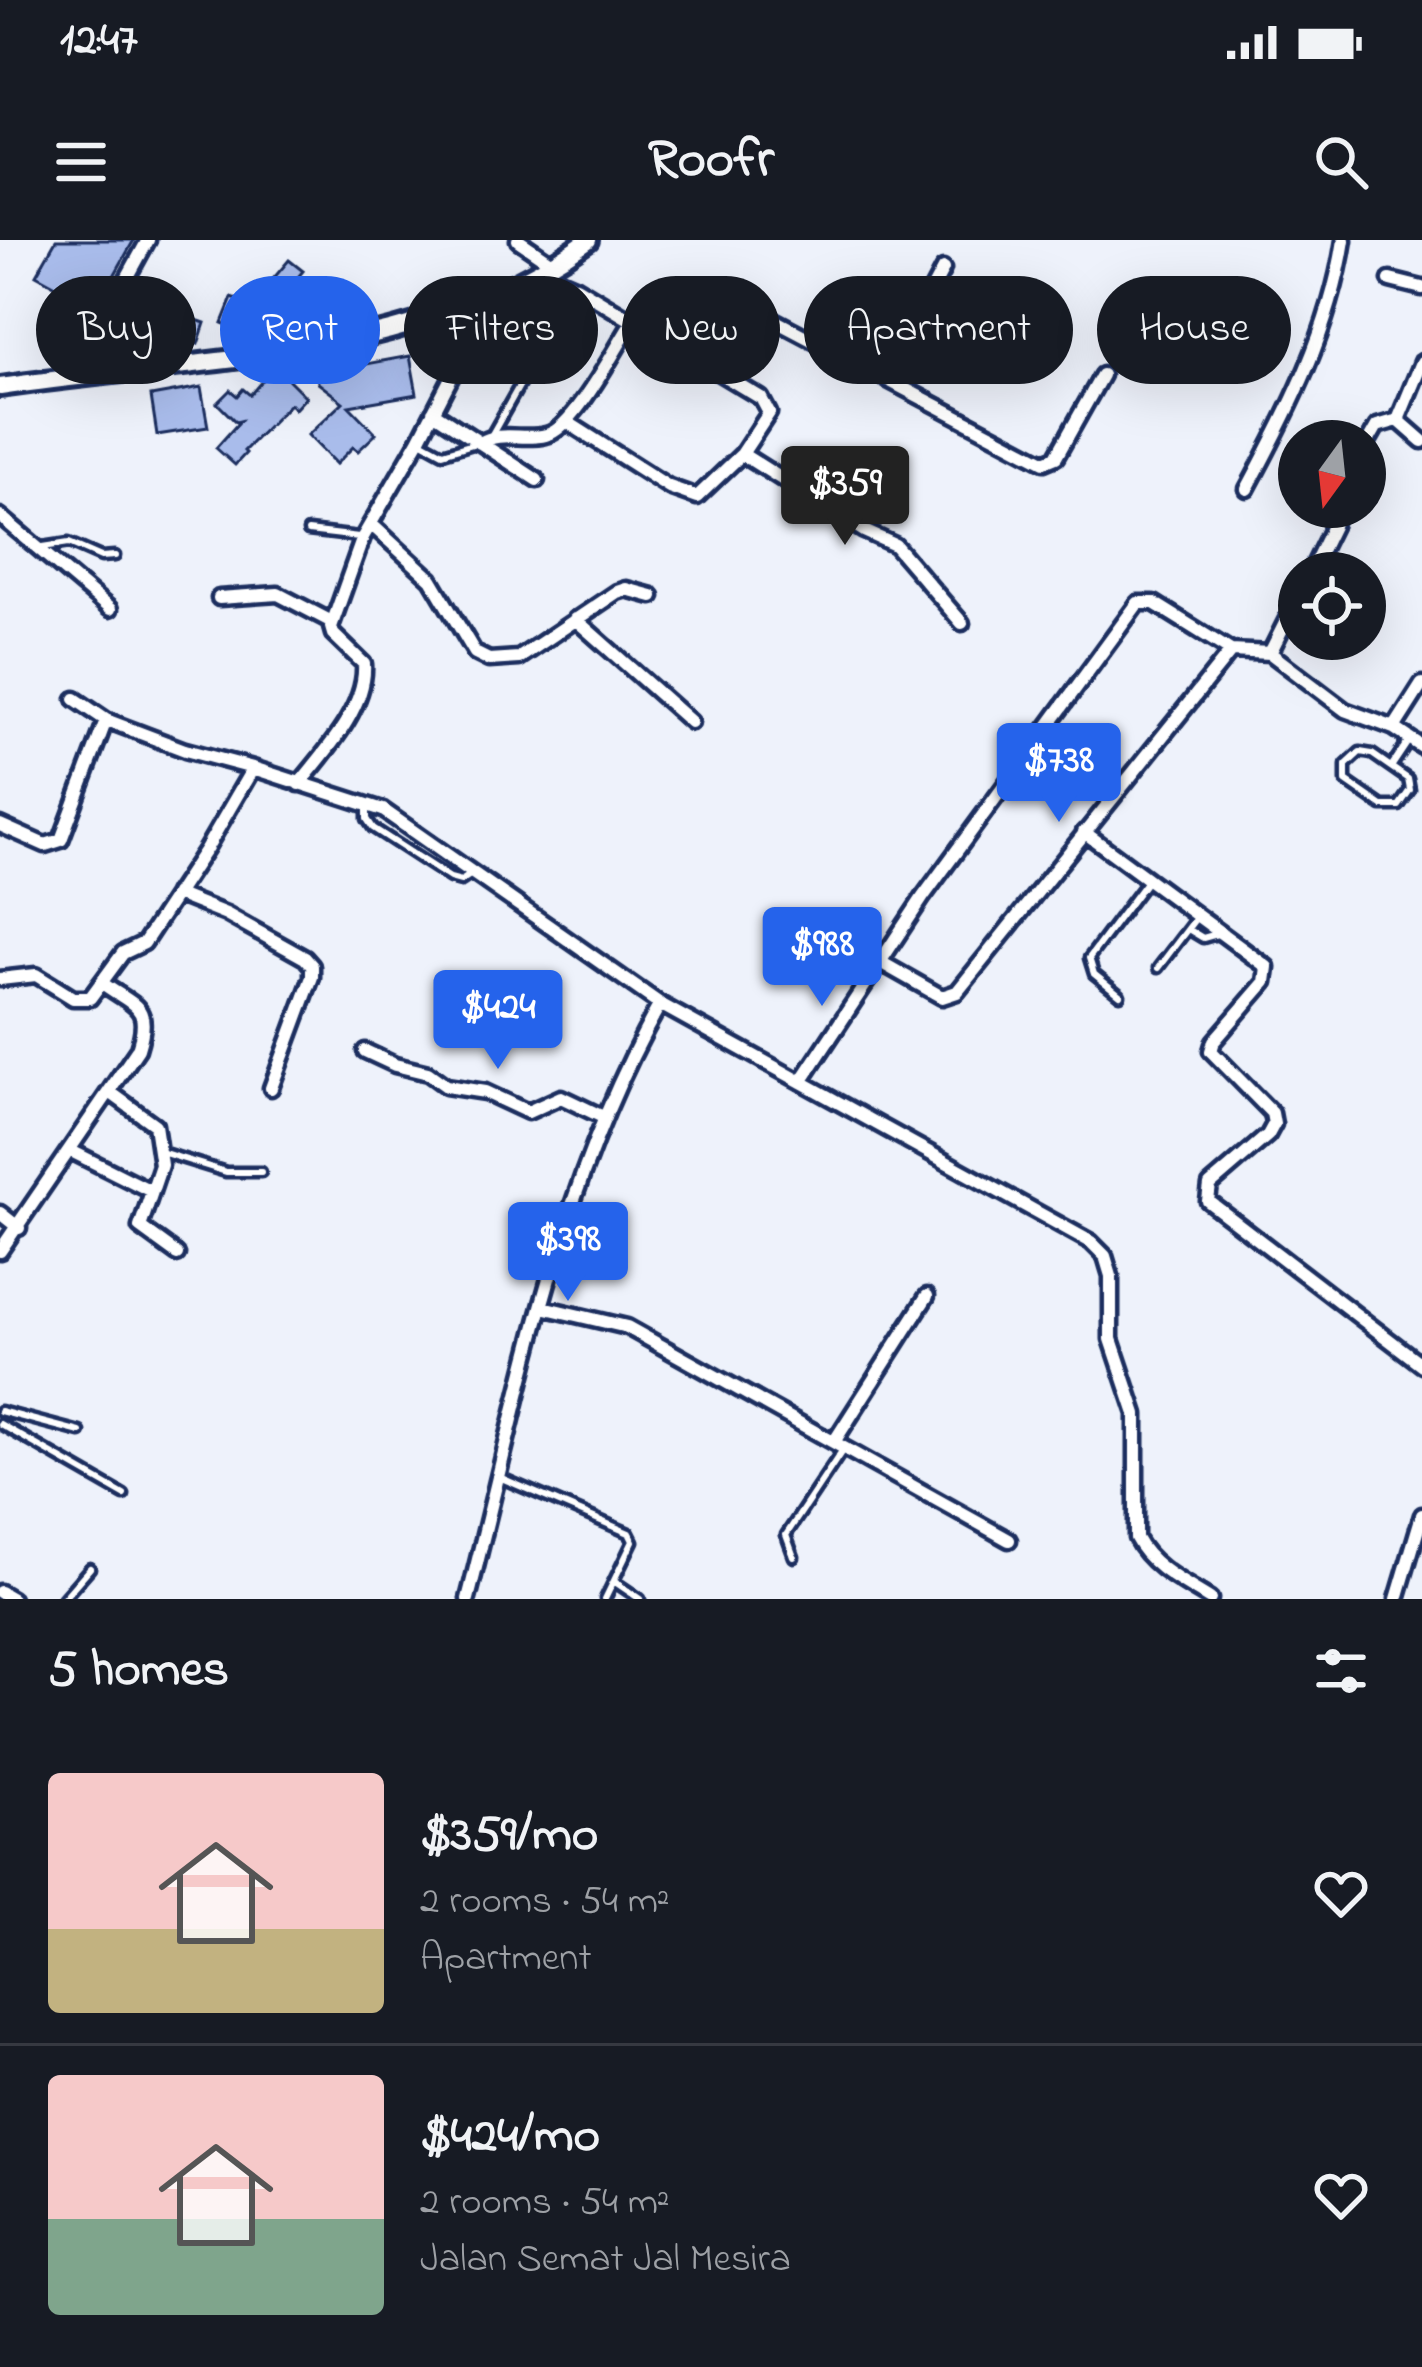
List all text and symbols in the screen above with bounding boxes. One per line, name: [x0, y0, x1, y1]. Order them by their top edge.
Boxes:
text: 12:47: [60, 9, 138, 75]
text: Roofr: [648, 123, 774, 201]
icon: menu: [48, 129, 114, 195]
icon: search: [1308, 129, 1374, 195]
chip: Buy: [36, 276, 196, 384]
chip: Rent: [220, 276, 380, 384]
chip: Filters: [404, 276, 598, 384]
chip: New: [622, 276, 780, 384]
chip: Apartment: [804, 276, 1073, 384]
chip: House: [1097, 276, 1291, 384]
north arrow: [1278, 420, 1386, 528]
map controls: [1278, 420, 1386, 660]
pin: $359: [774, 446, 916, 548]
text: $359: [808, 456, 882, 513]
button: locate: [1278, 552, 1386, 660]
pin: $738: [988, 723, 1130, 825]
text: $738: [1024, 733, 1094, 790]
pin: $988: [751, 907, 893, 1009]
text: $988: [790, 917, 854, 974]
pin: $424: [427, 970, 569, 1072]
text: $424: [460, 980, 536, 1037]
pin: $398: [497, 1202, 639, 1304]
text: $398: [535, 1212, 601, 1269]
text: 5 homes: [48, 1634, 229, 1709]
icon: filters: [1308, 1638, 1374, 1704]
text: $359/mo: [420, 1799, 598, 1874]
icon: home: [144, 1821, 288, 1965]
icon: heart: [1308, 1860, 1374, 1926]
text: 2 rooms · 54 m²: [420, 1874, 670, 1931]
text: Apartment: [420, 1931, 592, 1988]
text: $424/mo: [420, 2100, 600, 2175]
icon: home: [144, 2123, 288, 2267]
icon: heart: [1308, 2162, 1374, 2228]
text: 2 rooms · 54 m²: [420, 2175, 670, 2232]
text: Jalan Semat Jal Mesira: [420, 2232, 791, 2289]

